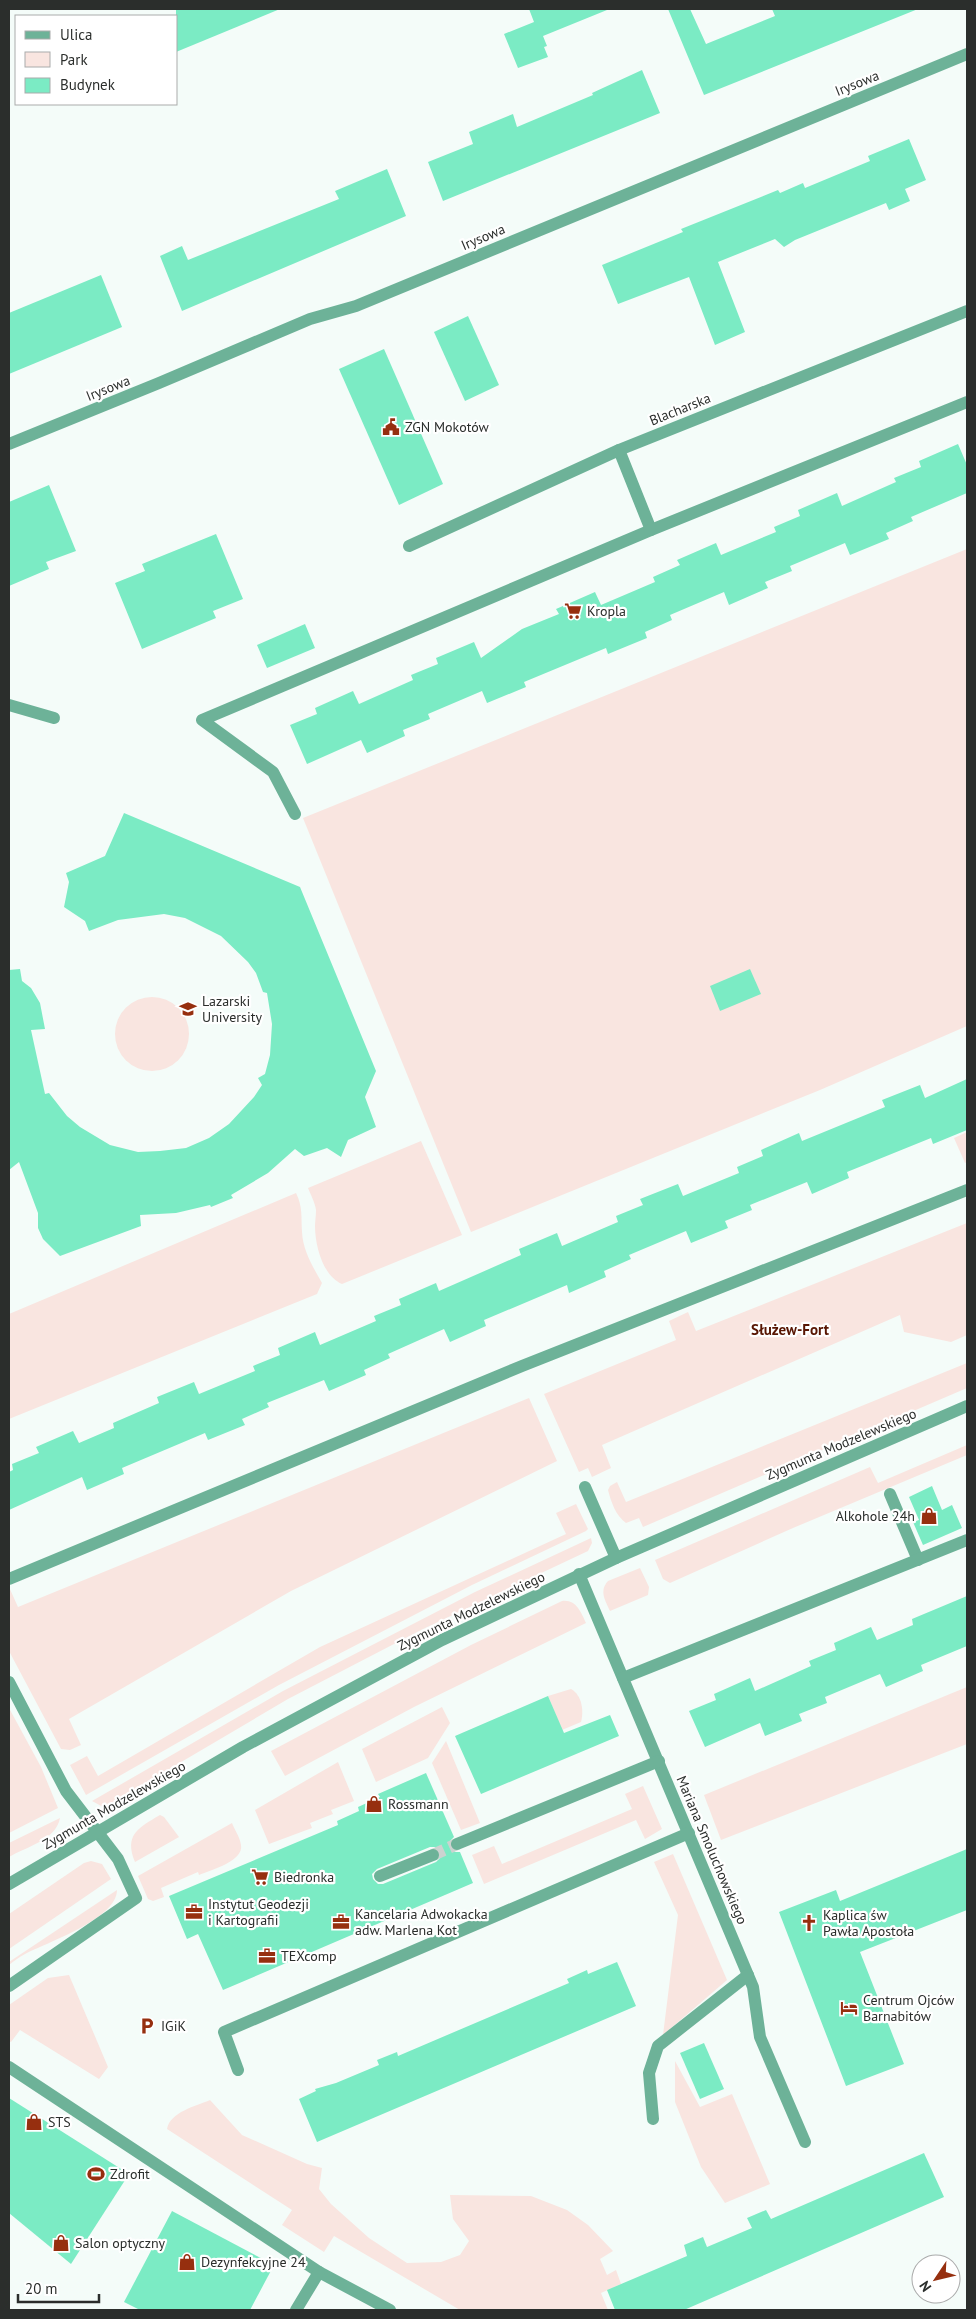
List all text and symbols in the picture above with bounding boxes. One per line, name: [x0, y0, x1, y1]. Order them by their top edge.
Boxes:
legend: [15, 15, 178, 105]
text: Ulica: [60, 25, 92, 44]
text: Park: [60, 50, 88, 69]
street label: Irysowa: [832, 66, 882, 100]
text: Budynek: [60, 75, 116, 94]
street label: Irysowa: [458, 220, 508, 254]
street label: Irysowa: [83, 371, 133, 405]
street label: Blacharska: [647, 389, 713, 429]
public building icon: ZGN Mokotów: [381, 417, 401, 437]
place label: ZGN Mokotów: [405, 418, 490, 436]
supermarket icon: Kropla: [563, 601, 583, 621]
place label: Kropla: [587, 602, 626, 620]
place label: Lazarski University: [202, 992, 262, 1026]
school or university icon: Lazarski University: [178, 999, 198, 1019]
district label: Służew-Fort: [751, 1320, 830, 1339]
street label: Zygmunta Modzelewskiego: [763, 1404, 919, 1484]
shop icon: Alkohole 24h: [919, 1506, 939, 1526]
place label: Alkohole 24h: [836, 1507, 915, 1525]
street label: Zygmunta Modzelewskiego: [394, 1567, 548, 1655]
street label: Zygmunta Modzelewskiego: [39, 1757, 189, 1853]
street label: Mariana Smoluchowskiego: [673, 1773, 751, 1927]
shop icon: Rossmann: [364, 1794, 384, 1814]
place label: Rossmann: [388, 1795, 449, 1813]
supermarket icon: Biedronka: [250, 1867, 270, 1887]
place label: Biedronka: [274, 1868, 334, 1886]
place label: Instytut Geodezji i Kartografii: [208, 1895, 309, 1929]
office icon: Instytut Geodezji i Kartografii: [184, 1902, 204, 1922]
place label: Kancelaria Adwokacka adw. Marlena Kot: [355, 1905, 488, 1939]
place label: Kaplica św Pawła Apostoła: [823, 1906, 914, 1940]
office icon: Kancelaria Adwokacka adw. Marlena Kot: [331, 1912, 351, 1932]
church icon: Kaplica św Pawła Apostoła: [799, 1913, 819, 1933]
office icon: TEXcomp: [257, 1946, 277, 1966]
place label: TEXcomp: [281, 1947, 337, 1965]
place label: Centrum Ojców Barnabitów: [863, 1991, 955, 2025]
hotel icon: Centrum Ojców Barnabitów: [839, 1998, 859, 2018]
parking icon: IGiK: [137, 2016, 157, 2036]
place label: IGiK: [161, 2017, 186, 2035]
shop icon: STS: [24, 2112, 44, 2132]
place label: STS: [48, 2113, 71, 2131]
sports icon: Zdrofit: [86, 2164, 106, 2184]
place label: Zdrofit: [110, 2165, 150, 2183]
shop icon: Salon optyczny: [51, 2233, 71, 2253]
place label: Salon optyczny: [75, 2234, 166, 2252]
shop icon: Dezynfekcyjne 24: [177, 2252, 197, 2272]
place label: Dezynfekcyjne 24: [201, 2253, 306, 2271]
north arrow: [911, 2254, 961, 2304]
scale bar: [18, 2272, 99, 2304]
text: N: [915, 2278, 935, 2295]
text: 20 m: [25, 2279, 58, 2298]

